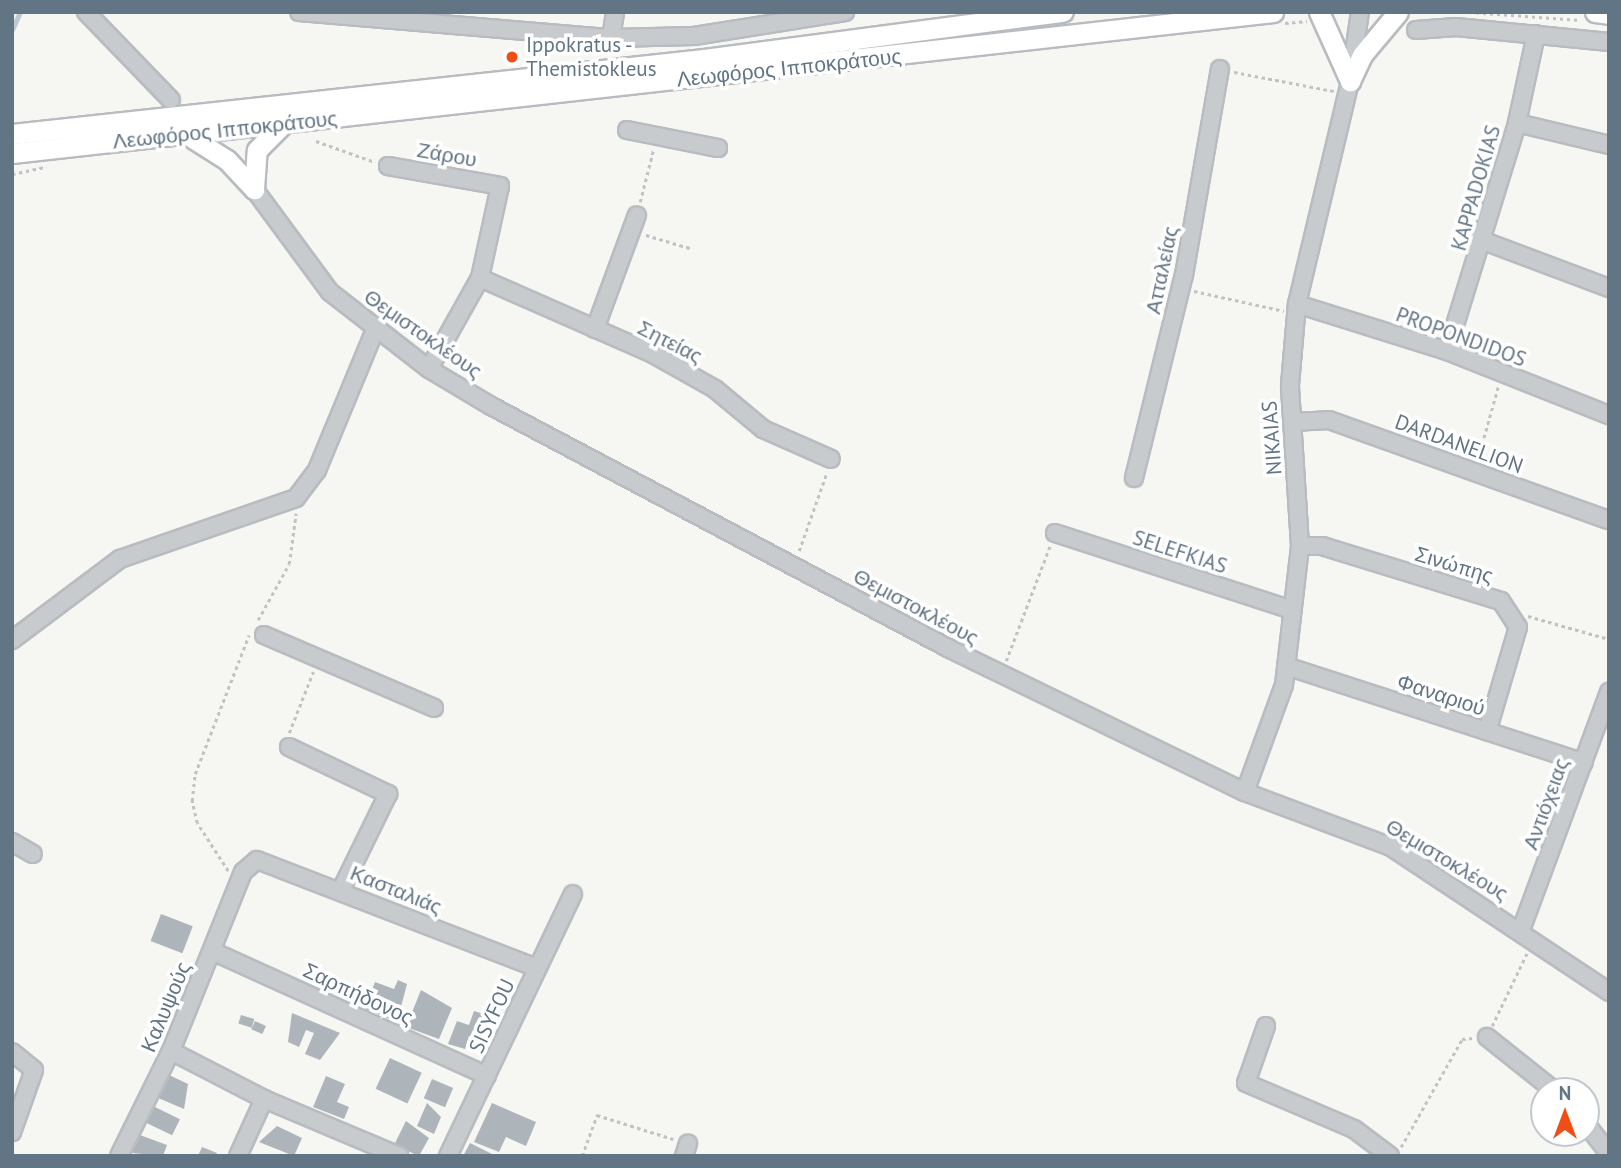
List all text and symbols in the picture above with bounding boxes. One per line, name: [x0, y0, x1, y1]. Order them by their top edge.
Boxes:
place label: Ippokratus - Themistokleus: [526, 32, 656, 82]
street label: Λεωφόρος Ιπποκράτους: [675, 44, 903, 92]
marker: Ippokratus - Themistokleus: [504, 49, 520, 65]
street label: Λεωφόρος Ιπποκράτους: [111, 106, 339, 154]
street label: KAPPADOKIAS: [1446, 122, 1506, 254]
street label: Ζάρου: [415, 137, 479, 173]
street label: Ατταλείας: [1140, 224, 1184, 316]
street label: Θεμιστοκλέους: [359, 284, 487, 384]
street label: PROPONDIDOS: [1392, 302, 1530, 372]
street label: Σητείας: [633, 315, 707, 369]
street label: NIKAIAS: [1257, 400, 1287, 476]
street label: DARDANELION: [1392, 409, 1526, 479]
street label: SELEFKIAS: [1130, 525, 1230, 579]
street label: Σινώπης: [1412, 541, 1496, 589]
street label: Θεμιστοκλέους: [849, 563, 983, 651]
street label: Φαναριού: [1394, 669, 1488, 721]
street label: Αντιόχειας: [1518, 755, 1574, 853]
street label: Θεμιστοκλέους: [1381, 814, 1513, 906]
street label: Κασταλιάς: [347, 860, 445, 920]
street label: Καλυψούς: [136, 958, 196, 1056]
street label: Σαρπήδονος: [299, 958, 417, 1030]
street label: SISYFOU: [464, 975, 520, 1057]
north arrow: [1530, 1077, 1600, 1147]
text: N: [1559, 1081, 1571, 1105]

